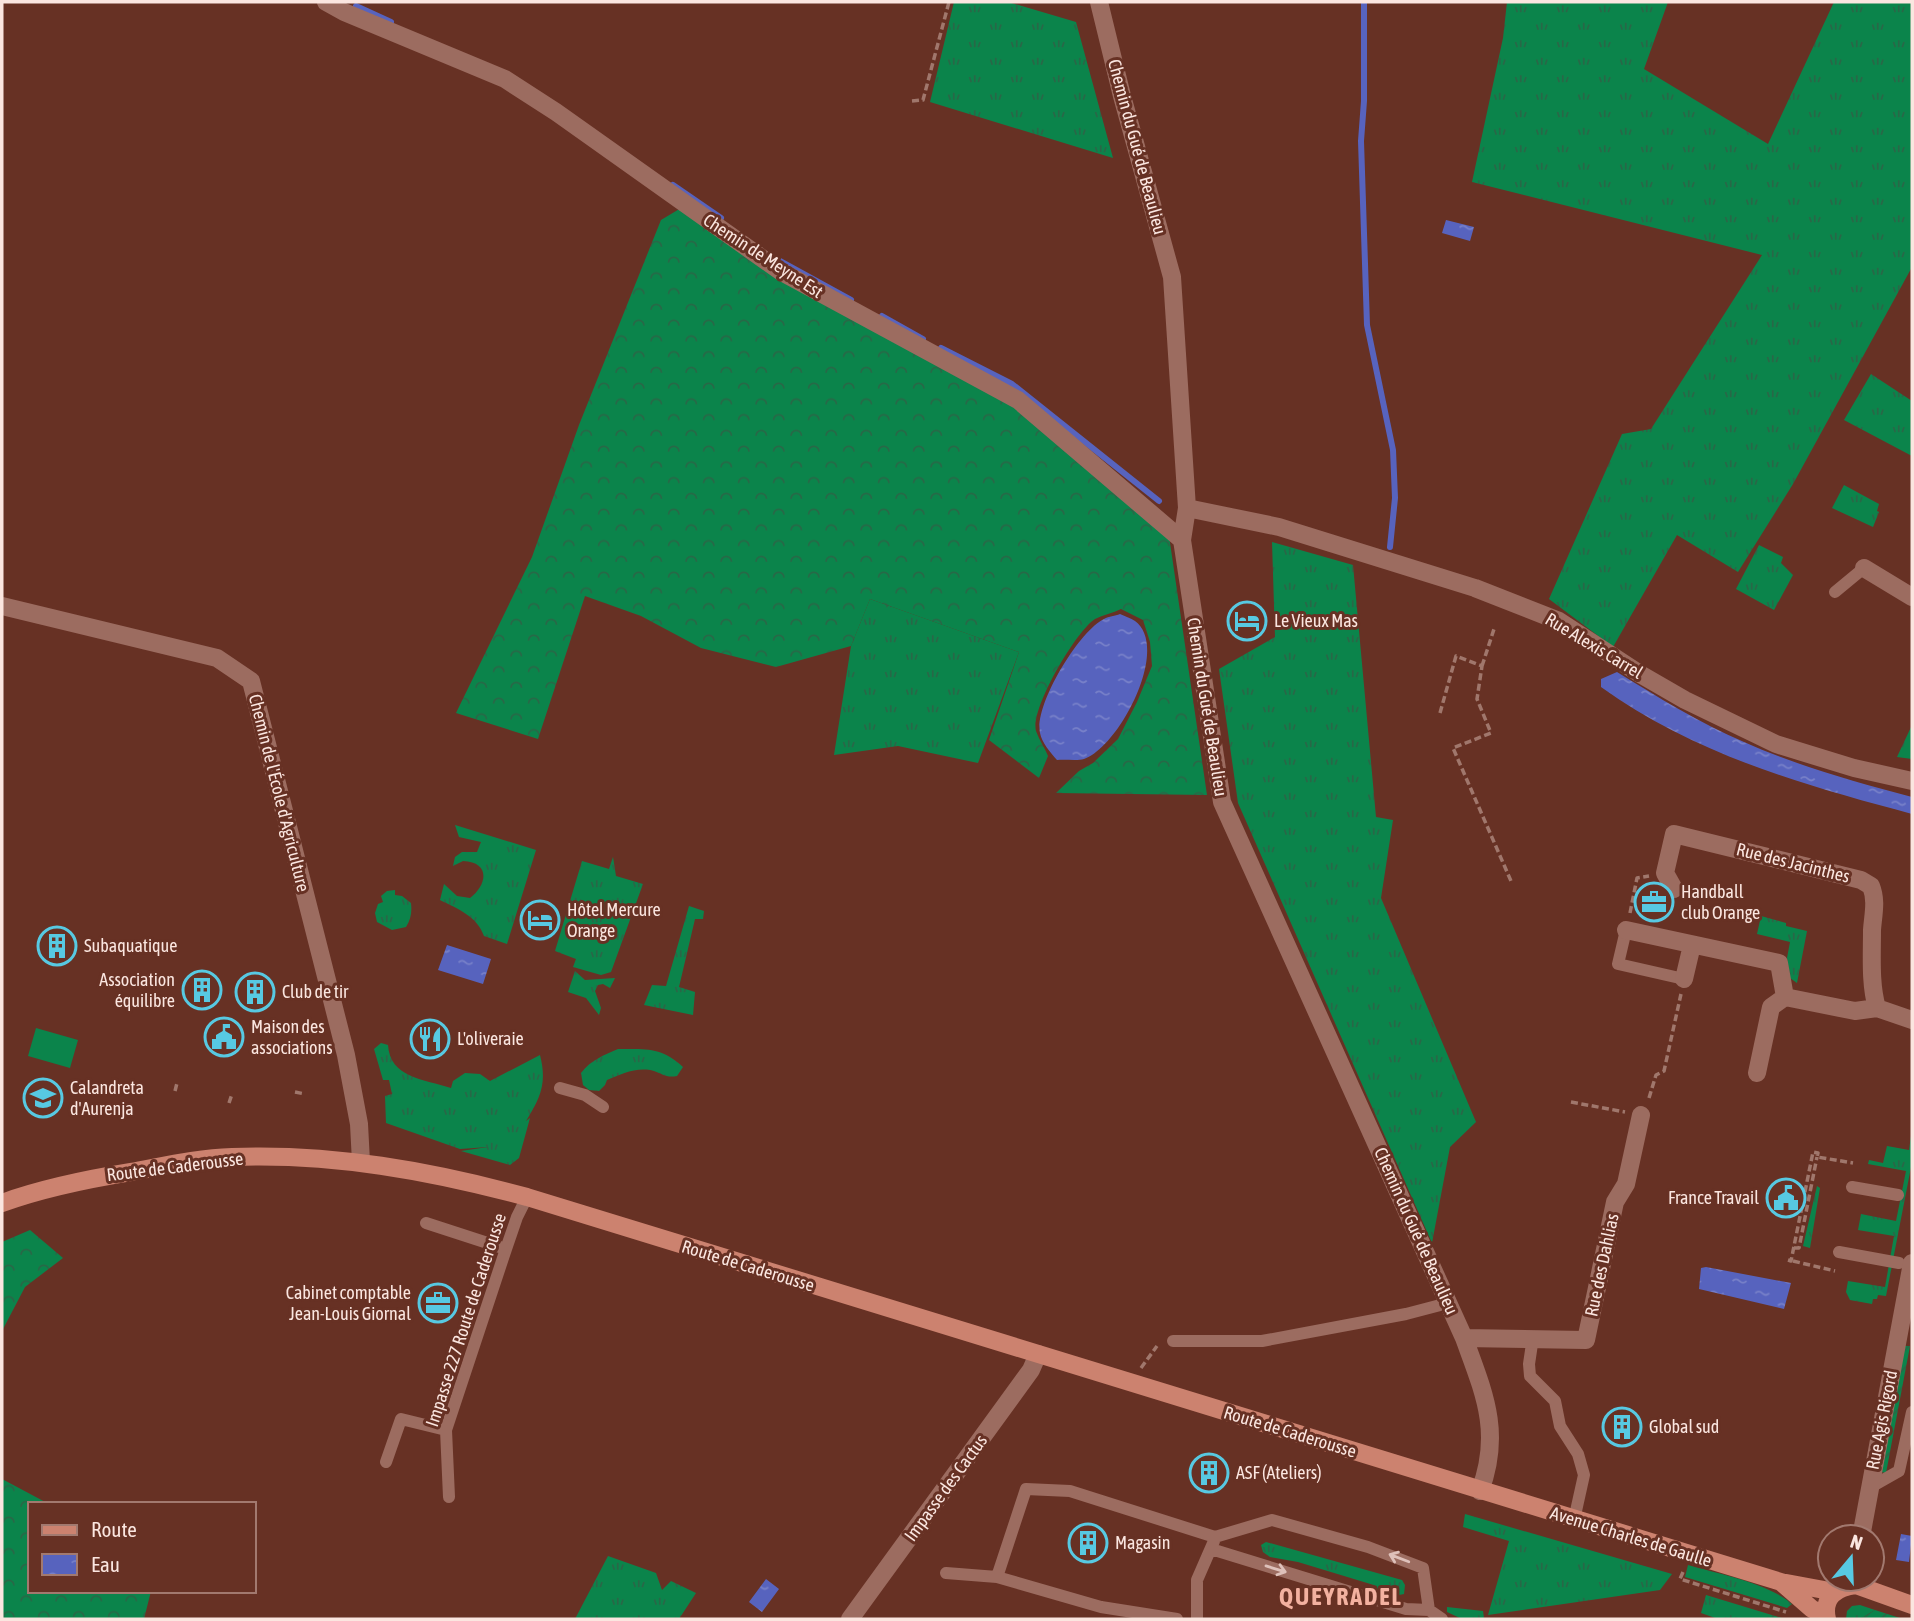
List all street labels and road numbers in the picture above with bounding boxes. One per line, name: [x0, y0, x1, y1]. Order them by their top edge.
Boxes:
street label: Chemin du Gué de Beaulieu: [1104, 57, 1171, 237]
street label: Chemin de Meyne Est: [699, 209, 827, 302]
street label: Rue Alexis Carrel: [1542, 608, 1647, 683]
street label: Chemin du Gué de Beaulieu: [1183, 616, 1232, 798]
street label: Chemin de l'École d'Agriculture: [245, 692, 314, 894]
street label: Rue des Jacinthes: [1734, 838, 1852, 887]
street label: Chemin du Gué de Beaulieu: [1370, 1144, 1463, 1318]
street label: Route de Caderousse: [105, 1148, 244, 1185]
street label: Impasse 227 Route de Caderousse: [421, 1210, 510, 1429]
street label: Rue des Dahlias: [1580, 1212, 1623, 1318]
street label: Route de Caderousse: [679, 1235, 817, 1296]
street label: Rue Agis Rigord: [1862, 1368, 1901, 1471]
street label: Route de Caderousse: [1221, 1401, 1359, 1462]
street label: Impasse des Cactus: [900, 1430, 991, 1545]
street label: Avenue Charles de Gaulle: [1548, 1502, 1714, 1571]

